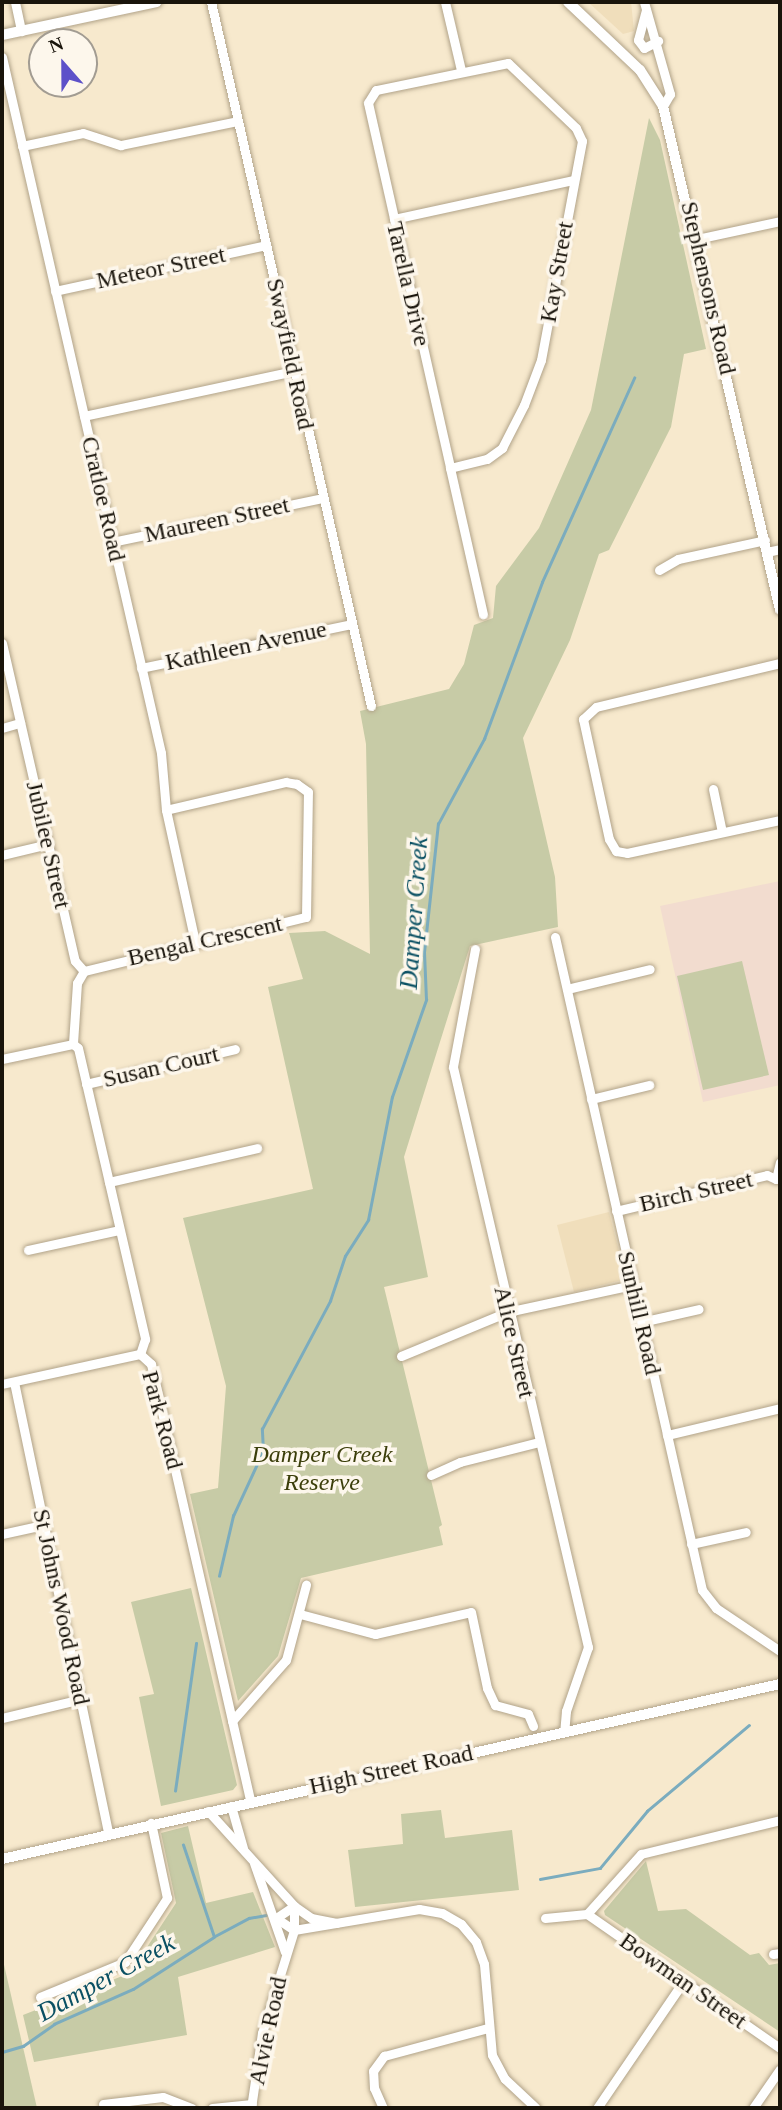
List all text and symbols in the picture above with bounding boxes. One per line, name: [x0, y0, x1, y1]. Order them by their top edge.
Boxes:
north arrow: [28, 28, 98, 98]
text: N: [46, 33, 66, 57]
street label: Stephensons Road: [674, 199, 742, 377]
street label: Tarella Drive: [380, 219, 436, 349]
street label: Kay Street: [534, 219, 580, 325]
street label: Meteor Street: [94, 240, 228, 296]
street label: Swayfield Road: [260, 276, 320, 432]
street label: Cratloe Road: [75, 434, 131, 564]
street label: Maureen Street: [142, 491, 292, 549]
street label: Kathleen Avenue: [162, 615, 330, 677]
street label: Jubilee Street: [19, 778, 77, 912]
water label: Damper Creek: [393, 836, 435, 990]
street label: Bengal Crescent: [125, 909, 285, 973]
street label: Susan Court: [100, 1040, 222, 1094]
street label: Birch Street: [637, 1165, 755, 1219]
street label: Sunhill Road: [611, 1248, 667, 1378]
street label: Alice Street: [487, 1283, 541, 1401]
street label: Park Road: [135, 1368, 189, 1472]
park label: Damper Creek Reserve: [251, 1441, 393, 1497]
street label: St Johns Wood Road: [26, 1506, 96, 1708]
street label: High Street Road: [307, 1739, 475, 1801]
water label: Damper Creek: [32, 1927, 180, 2029]
street label: Bowman Street: [614, 1927, 752, 2035]
street label: Alvie Road: [242, 1974, 294, 2088]

